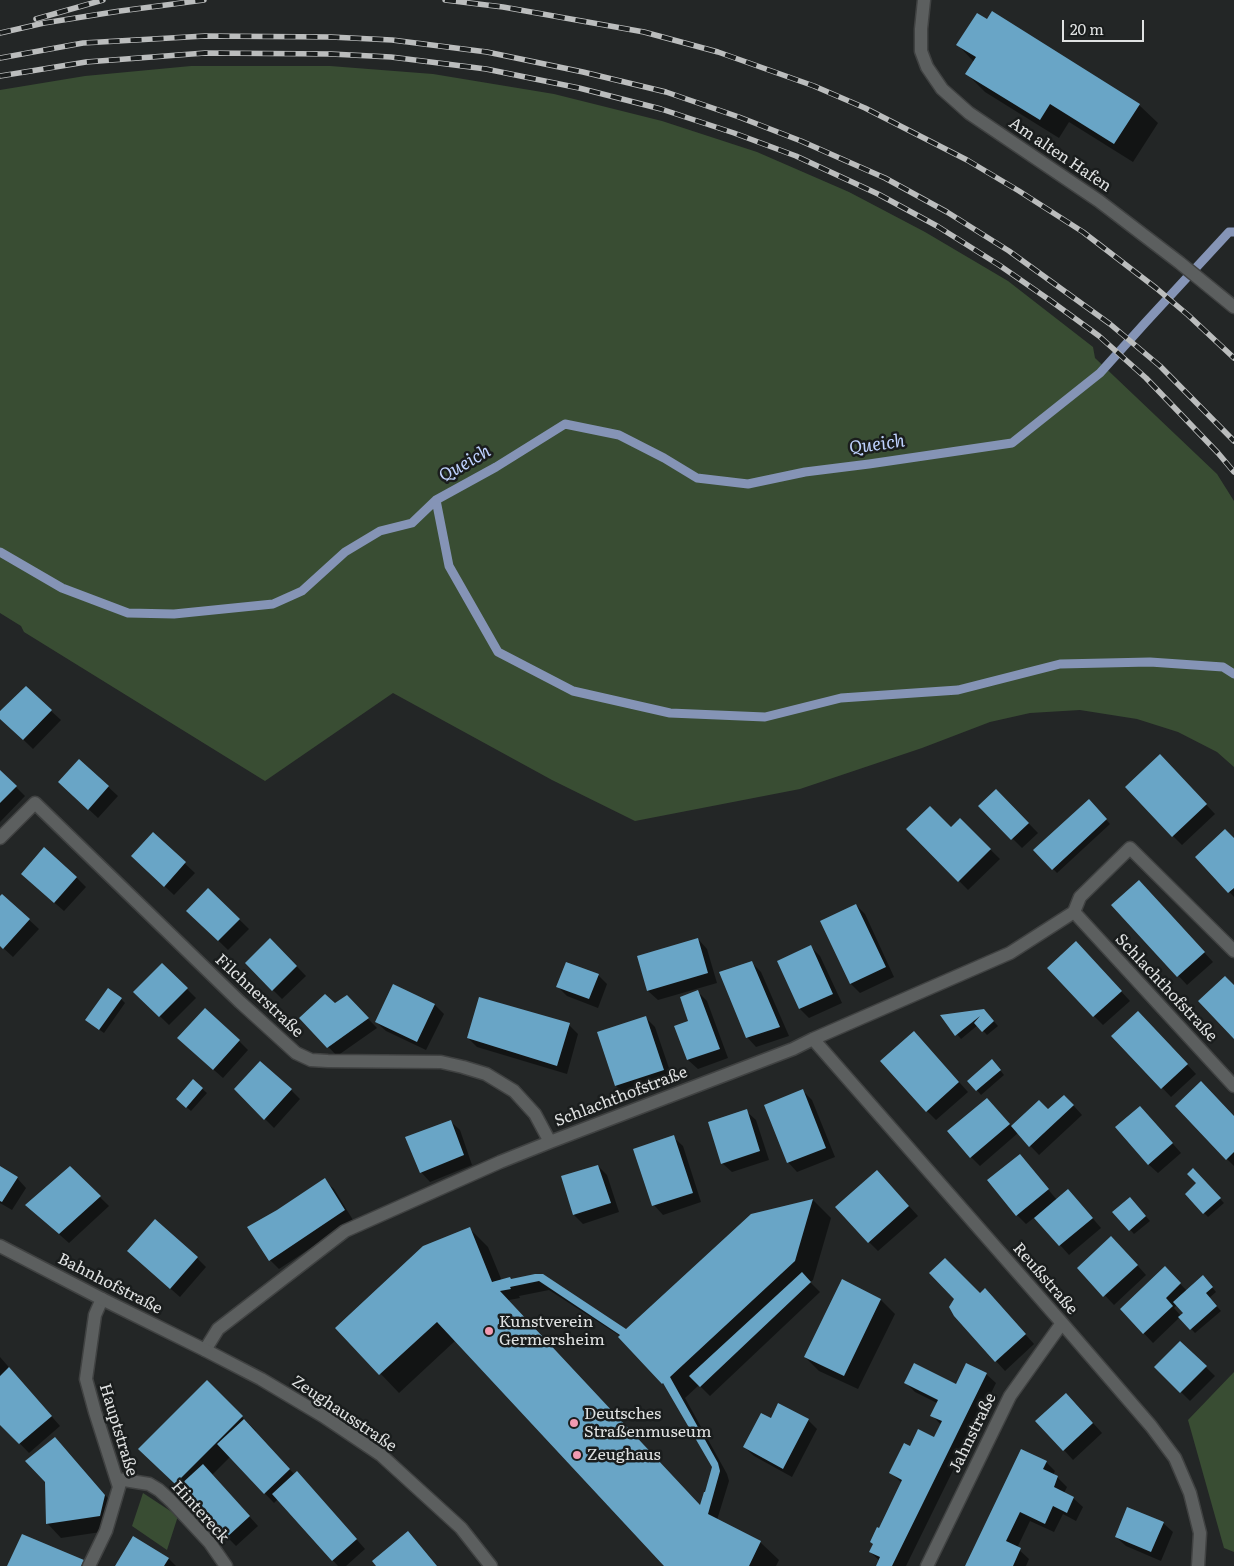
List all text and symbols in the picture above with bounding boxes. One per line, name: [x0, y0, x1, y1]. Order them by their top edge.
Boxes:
scale bar: [1064, 10, 1146, 42]
text: 20 m: [1070, 17, 1104, 40]
street label: Am alten Hafen: [1005, 114, 1115, 196]
water label: Queich: [848, 430, 906, 460]
water label: Queich: [435, 441, 495, 487]
street label: Schlachthofstraße: [1111, 930, 1221, 1046]
street label: Filchnerstraße: [211, 950, 307, 1042]
street label: Schlachthofstraße: [552, 1063, 690, 1131]
street label: Reußstraße: [1009, 1239, 1081, 1319]
street label: Bahnhofstraße: [55, 1249, 165, 1319]
place label: Kunstverein Germersheim: [499, 1312, 605, 1350]
marker: Kunstverein Germersheim: [483, 1325, 495, 1337]
street label: Zeughausstraße: [288, 1372, 400, 1456]
street label: Hauptstraße: [95, 1381, 141, 1479]
street label: Jahnstraße: [945, 1390, 1001, 1476]
place label: Deutsches Straßenmuseum: [584, 1404, 712, 1442]
marker: Deutsches Straßenmuseum: [568, 1417, 580, 1429]
place label: Zeughaus: [587, 1445, 661, 1465]
marker: Zeughaus: [571, 1449, 583, 1461]
street label: Hintereck: [167, 1477, 233, 1547]

